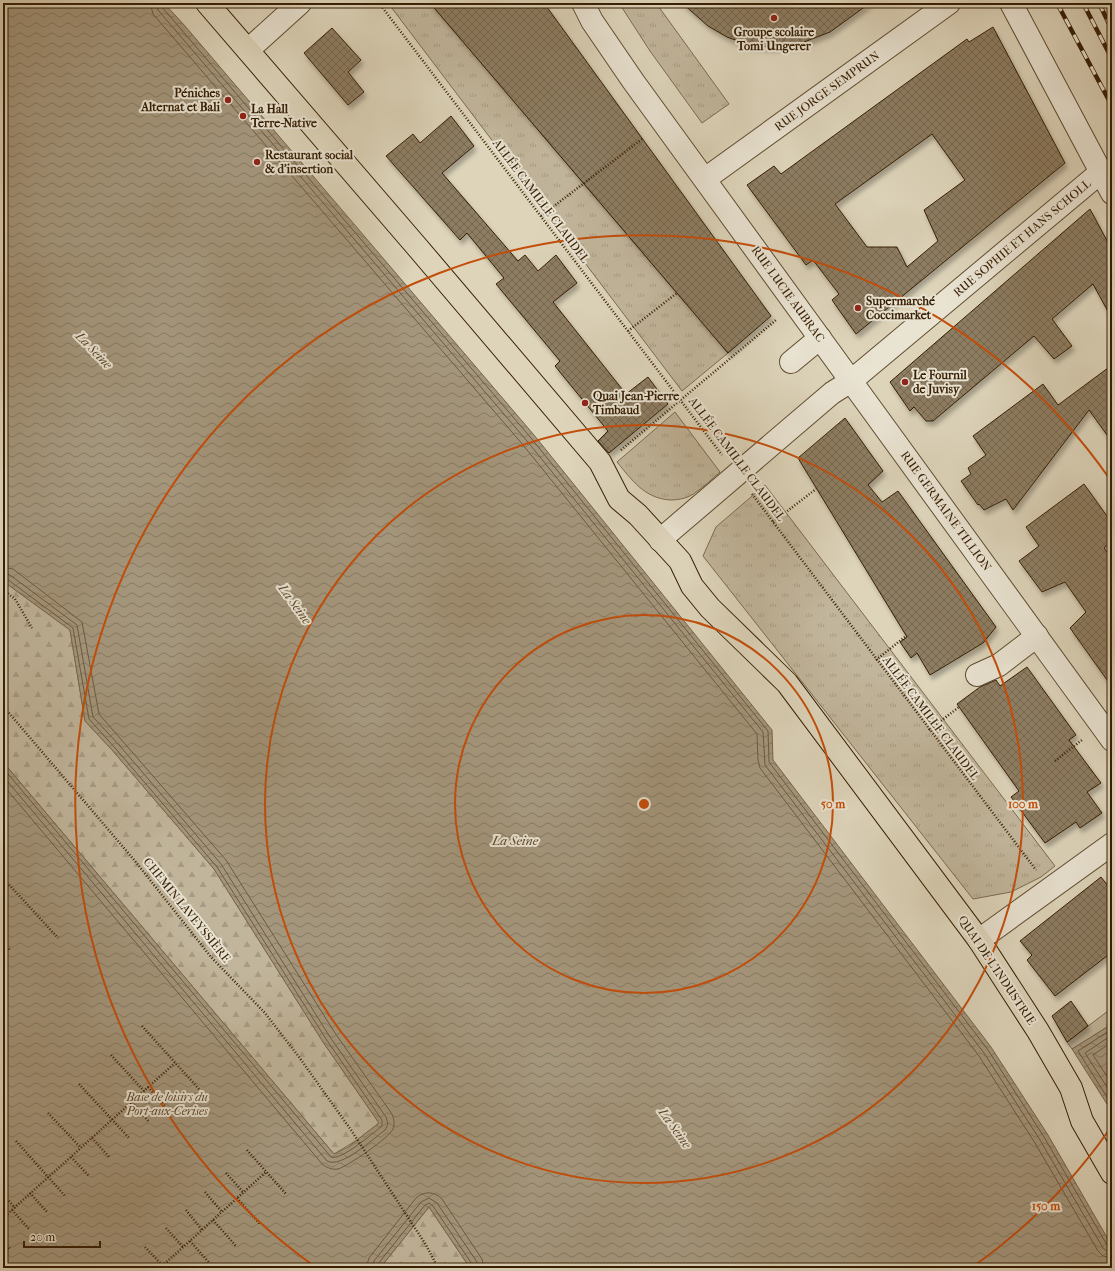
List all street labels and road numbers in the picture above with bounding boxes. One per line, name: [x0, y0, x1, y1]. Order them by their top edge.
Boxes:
street label: RUE JORGE SEMPRUN: [772, 48, 882, 134]
street label: ALLÉE CAMILLE CLAUDEL: [489, 135, 593, 266]
street label: RUE SOPHIE ET HANS SCHOLL: [951, 176, 1094, 300]
street label: RUE LUCIE AUBRAC: [748, 243, 828, 345]
street label: ALLÉE CAMILLE CLAUDEL: [685, 393, 789, 524]
street label: RUE GERMAINE TILLION: [898, 448, 994, 574]
street label: ALLÉE CAMILLE CLAUDEL: [879, 652, 983, 783]
street label: CHEMIN LAVEYSSIÈRE: [141, 854, 234, 965]
street label: QUAI DE L'INDUSTRIE: [955, 913, 1039, 1027]

